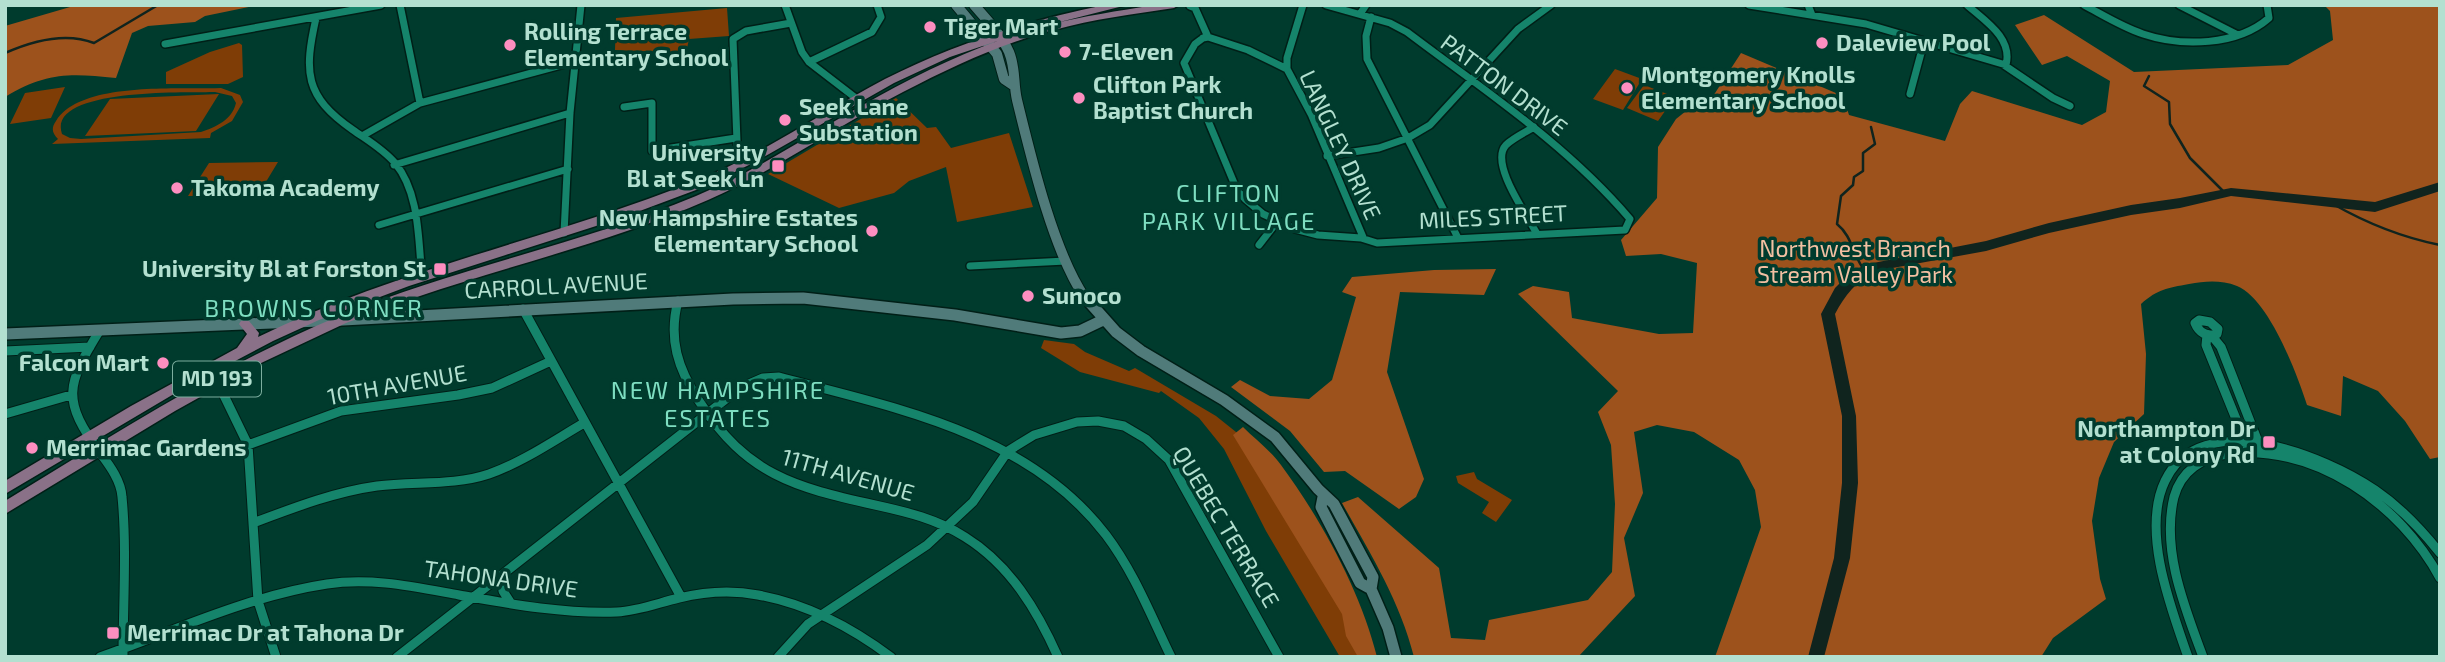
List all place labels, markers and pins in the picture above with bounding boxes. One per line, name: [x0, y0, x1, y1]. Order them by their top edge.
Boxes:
place label: Tiger Mart: [944, 12, 1058, 40]
place label: Rolling Terrace Elementary School: [524, 17, 729, 71]
marker: Tiger Mart: [922, 19, 938, 35]
place label: Daleview Pool: [1836, 28, 1991, 56]
marker: Daleview Pool: [1814, 35, 1830, 51]
marker: Rolling Terrace Elementary School: [502, 37, 518, 53]
place label: 7-Eleven: [1079, 37, 1174, 65]
marker: 7-Eleven: [1057, 44, 1073, 60]
place label: Montgomery Knolls Elementary School: [1641, 60, 1856, 114]
place label: Clifton Park Baptist Church: [1093, 70, 1253, 124]
marker: Montgomery Knolls Elementary School: [1619, 80, 1635, 96]
marker: Clifton Park Baptist Church: [1071, 90, 1087, 106]
place label: Seek Lane Substation: [799, 92, 918, 146]
marker: Seek Lane Substation: [777, 112, 793, 128]
place label: University Bl at Seek Ln: [626, 138, 764, 192]
marker: University Bl at Seek Ln: [770, 158, 786, 174]
place label: Takoma Academy: [191, 173, 380, 201]
marker: Takoma Academy: [169, 180, 185, 196]
place label: New Hampshire Estates Elementary School: [599, 203, 858, 257]
marker: New Hampshire Estates Elementary School: [864, 223, 880, 239]
place label: University Bl at Forston St: [142, 254, 426, 282]
marker: University Bl at Forston St: [432, 261, 448, 277]
place label: Sunoco: [1042, 281, 1122, 309]
marker: Sunoco: [1020, 288, 1036, 304]
place label: Falcon Mart: [19, 348, 149, 376]
marker: Falcon Mart: [155, 355, 171, 371]
place label: Northampton Dr at Colony Rd: [2077, 414, 2255, 468]
place label: Merrimac Gardens: [46, 433, 247, 461]
marker: Northampton Dr at Colony Rd: [2261, 434, 2277, 450]
marker: Merrimac Gardens: [24, 440, 40, 456]
place label: Merrimac Dr at Tahona Dr: [127, 618, 404, 646]
marker: Merrimac Dr at Tahona Dr: [105, 625, 121, 641]

